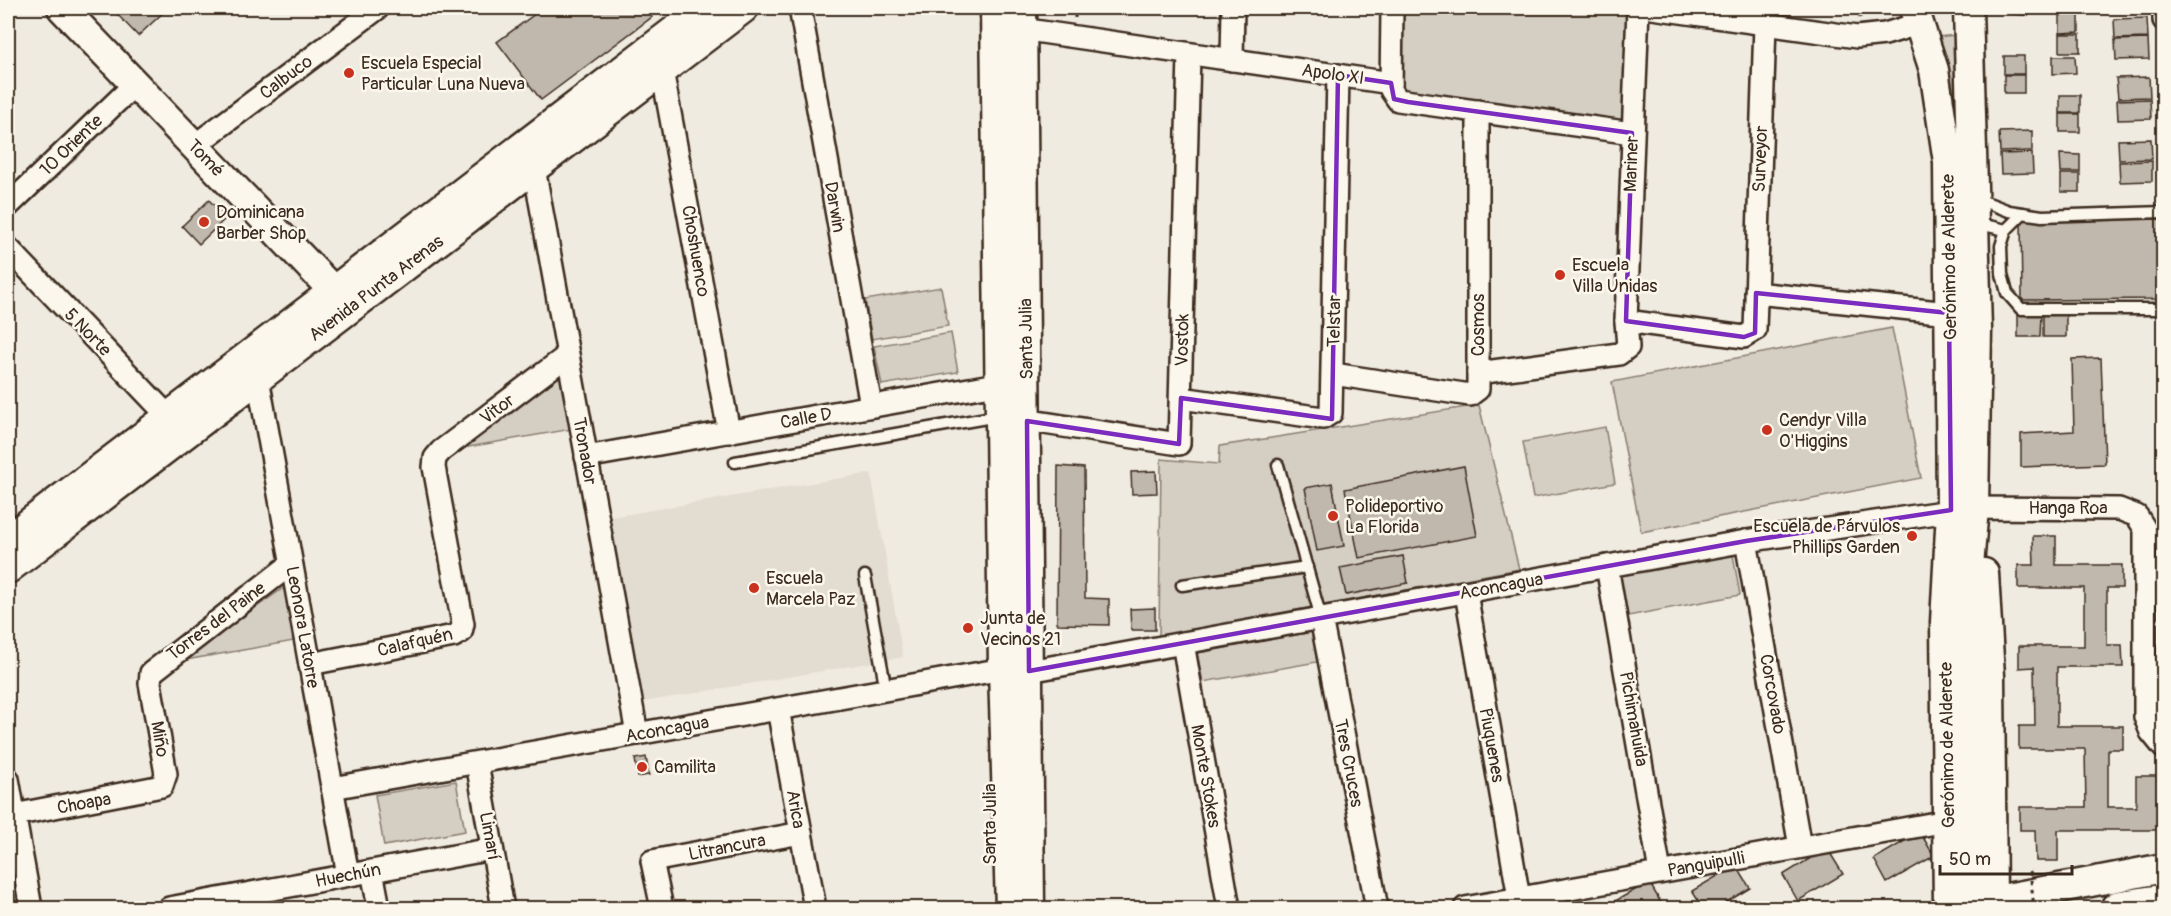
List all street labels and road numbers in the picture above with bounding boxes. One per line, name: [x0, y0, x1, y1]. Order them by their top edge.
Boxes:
street label: Calbuco: [255, 50, 318, 105]
street label: Apolo XI: [1300, 59, 1366, 90]
street label: 10 Oriente: [35, 110, 108, 181]
street label: Surveyor: [1748, 125, 1773, 193]
street label: Tomé: [182, 135, 229, 182]
street label: Mariner: [1619, 135, 1644, 193]
street label: Gerónimo de Alderete: [1937, 174, 1962, 340]
street label: Darwin: [819, 180, 850, 234]
street label: Choshuenco: [676, 204, 715, 299]
street label: Avenida Punta Arenas: [304, 230, 448, 347]
street label: Telstar: [1323, 294, 1346, 347]
street label: Cosmos: [1467, 294, 1490, 356]
street label: Santa Julia: [1014, 298, 1039, 380]
street label: 5 Norte: [59, 303, 116, 361]
street label: Vostok: [1171, 313, 1194, 367]
street label: Vitor: [475, 389, 520, 430]
street label: Calle D: [778, 403, 834, 434]
street label: Tronador: [567, 416, 602, 487]
street label: Hanga Roa: [2028, 497, 2108, 520]
street label: Leonora Latorre: [280, 564, 325, 690]
street label: Aconcagua: [1457, 568, 1545, 605]
street label: Torres del Paine: [162, 577, 270, 666]
street label: Calafquén: [375, 623, 455, 662]
street label: Corcovado: [1754, 652, 1791, 736]
street label: Gerónimo de Alderete: [1935, 662, 1960, 828]
street label: Pichimahuida: [1614, 670, 1653, 768]
street label: Piuquenes: [1474, 706, 1509, 784]
street label: Aconcagua: [623, 711, 711, 748]
street label: Tres Cruces: [1329, 717, 1368, 809]
street label: Miño: [145, 719, 174, 759]
street label: Monte Stokes: [1185, 723, 1226, 829]
street label: Santa Julia: [979, 783, 1002, 865]
street label: Choapa: [55, 787, 113, 820]
street label: Arica: [781, 788, 810, 830]
street label: Limarí: [474, 810, 505, 862]
street label: Litrancura: [687, 829, 768, 866]
street label: Panguipulli: [1666, 846, 1746, 883]
street label: Huechún: [313, 858, 383, 893]

